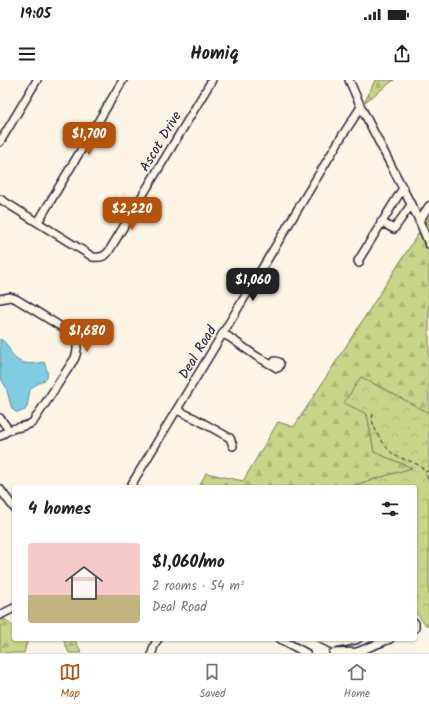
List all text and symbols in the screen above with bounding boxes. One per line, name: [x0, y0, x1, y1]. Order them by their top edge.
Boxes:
text: 19:05: [20, 2, 51, 26]
text: Homiq: [190, 40, 239, 69]
icon: menu: [16, 43, 38, 65]
icon: share: [391, 43, 413, 65]
street label: Ascot Drive: [134, 106, 188, 176]
pin: $1,700: [56, 122, 122, 156]
text: $1,700: [72, 124, 106, 145]
pin: $2,220: [99, 197, 165, 231]
text: $2,220: [112, 199, 152, 220]
pin: $1,060: [220, 268, 286, 302]
text: $1,060: [235, 270, 271, 291]
pin: $1,680: [54, 319, 120, 353]
text: $1,680: [69, 321, 105, 342]
street label: Deal Road: [173, 321, 223, 383]
text: 4 homes: [28, 496, 91, 523]
icon: filters: [379, 498, 401, 520]
text: $1,060/mo: [152, 549, 225, 576]
icon: home: [60, 559, 108, 607]
text: 2 rooms · 54 m²: [152, 576, 244, 597]
text: Deal Road: [152, 597, 207, 618]
tab: Map: [59, 661, 81, 703]
tab: Saved: [199, 661, 226, 703]
tab: Home: [344, 661, 370, 703]

